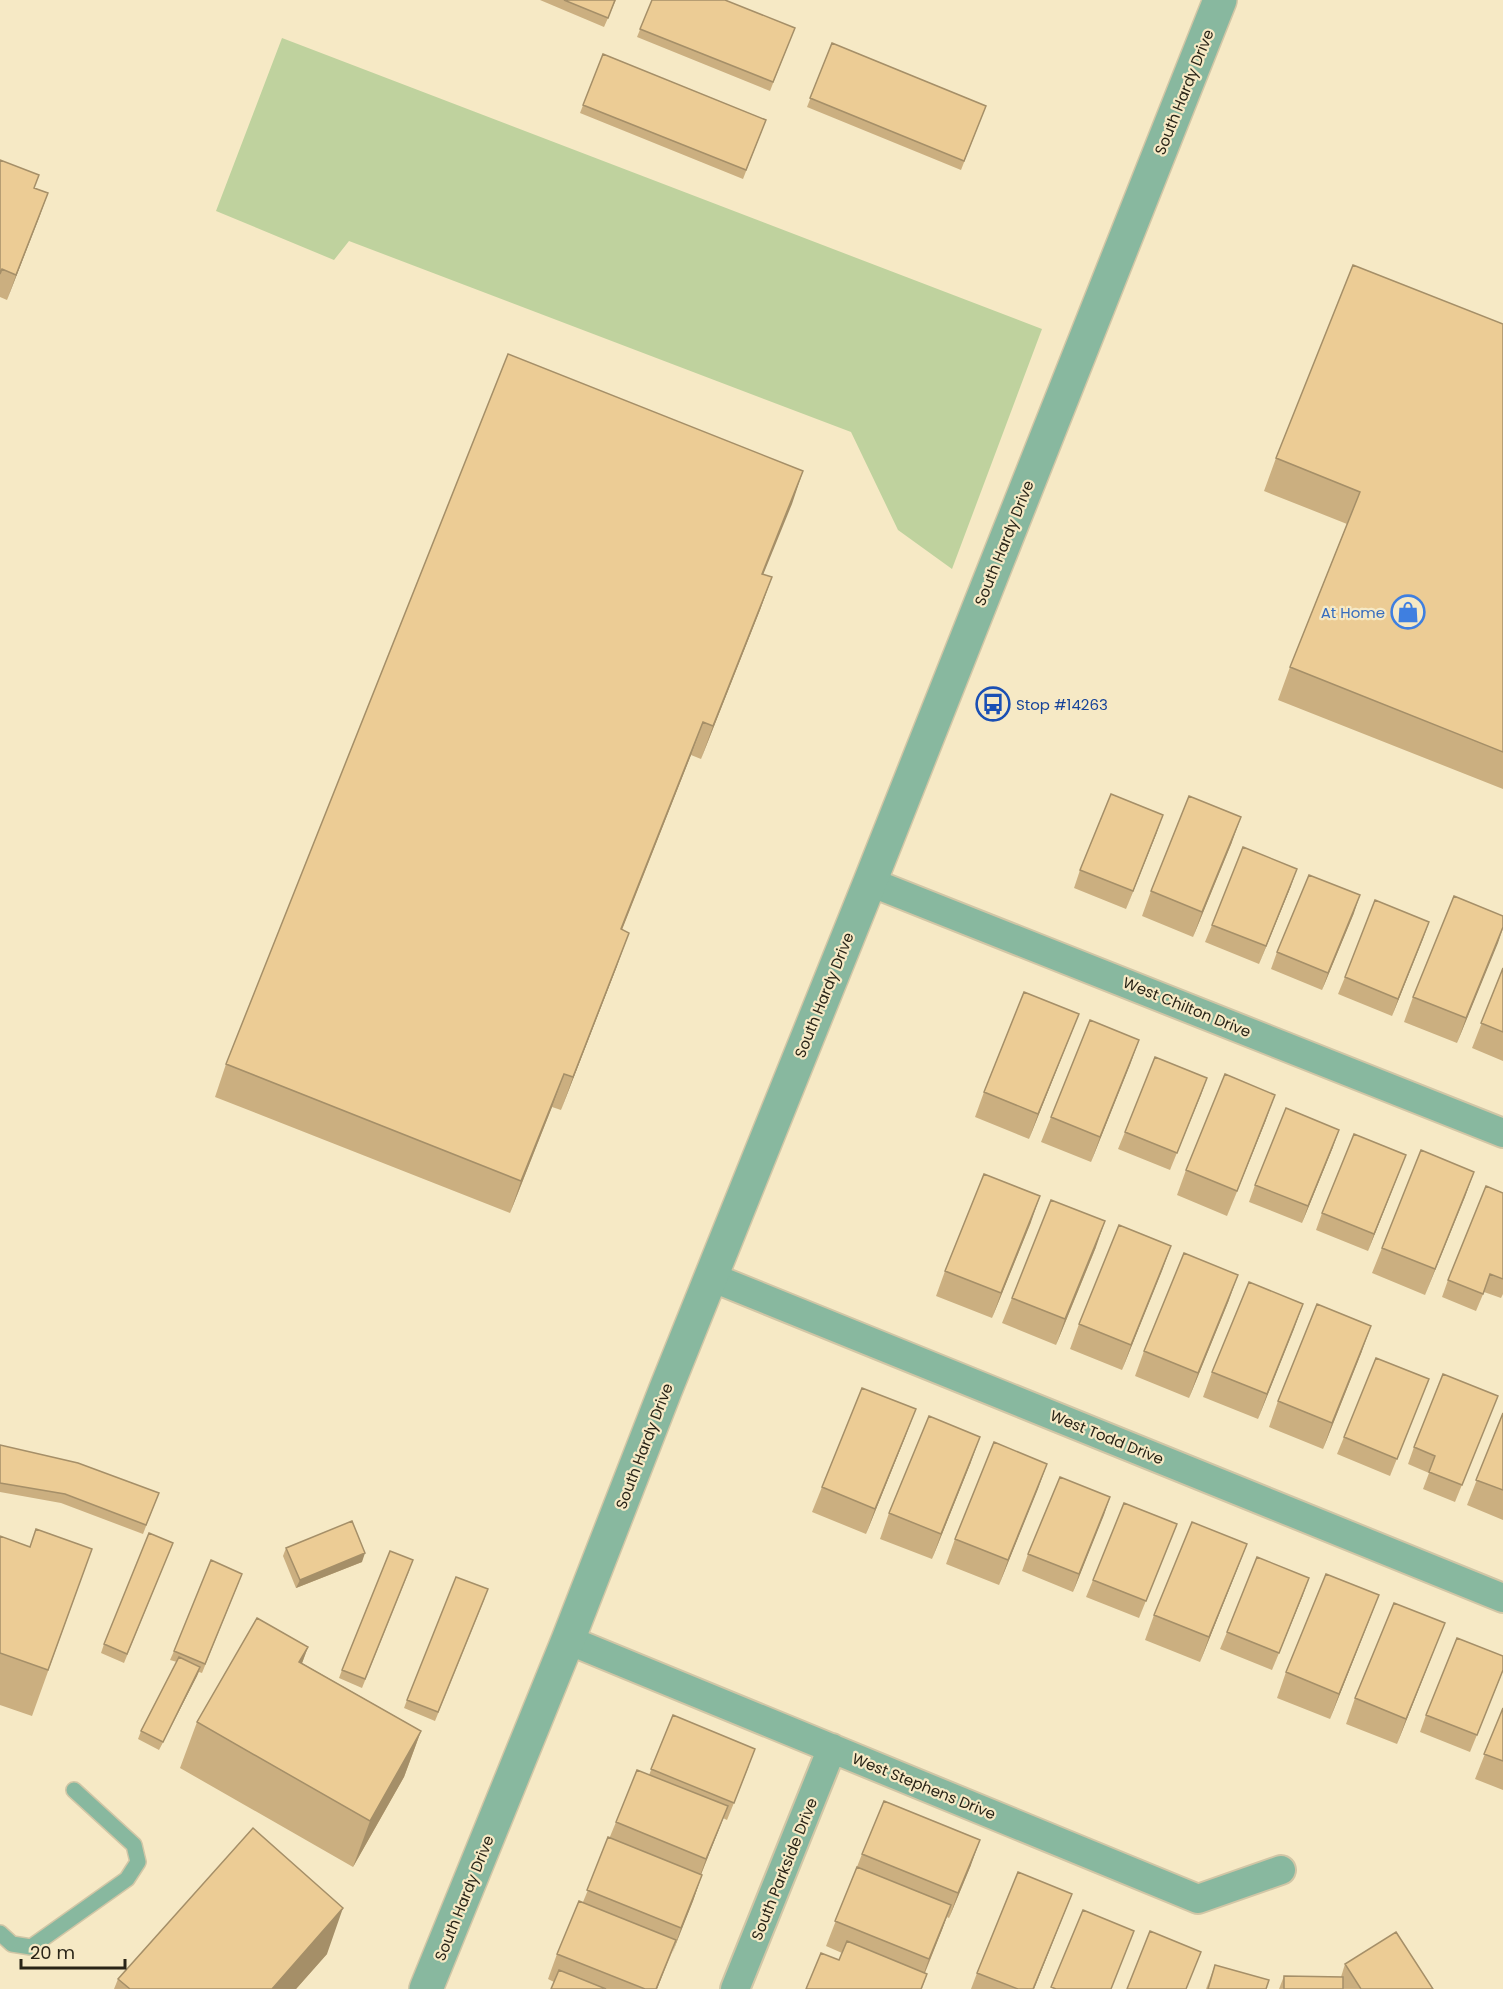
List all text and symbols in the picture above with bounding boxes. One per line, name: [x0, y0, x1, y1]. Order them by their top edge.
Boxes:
street label: South Hardy Drive: [1149, 26, 1219, 158]
street label: South Hardy Drive: [969, 477, 1039, 609]
shop icon: At Home: [1390, 594, 1426, 630]
place label: At Home: [1321, 602, 1385, 623]
bus stop icon: Stop #14263: [975, 686, 1011, 722]
place label: Stop #14263: [1016, 694, 1108, 715]
street label: South Hardy Drive: [789, 929, 859, 1061]
street label: West Chilton Drive: [1120, 972, 1254, 1042]
street label: South Hardy Drive: [610, 1380, 678, 1512]
street label: West Todd Drive: [1047, 1405, 1167, 1469]
street label: West Stephens Drive: [849, 1748, 999, 1824]
street label: South Parkside Drive: [746, 1795, 822, 1943]
street label: South Hardy Drive: [429, 1832, 499, 1964]
scale bar: [21, 1932, 124, 1970]
text: 20 m: [30, 1940, 75, 1965]

